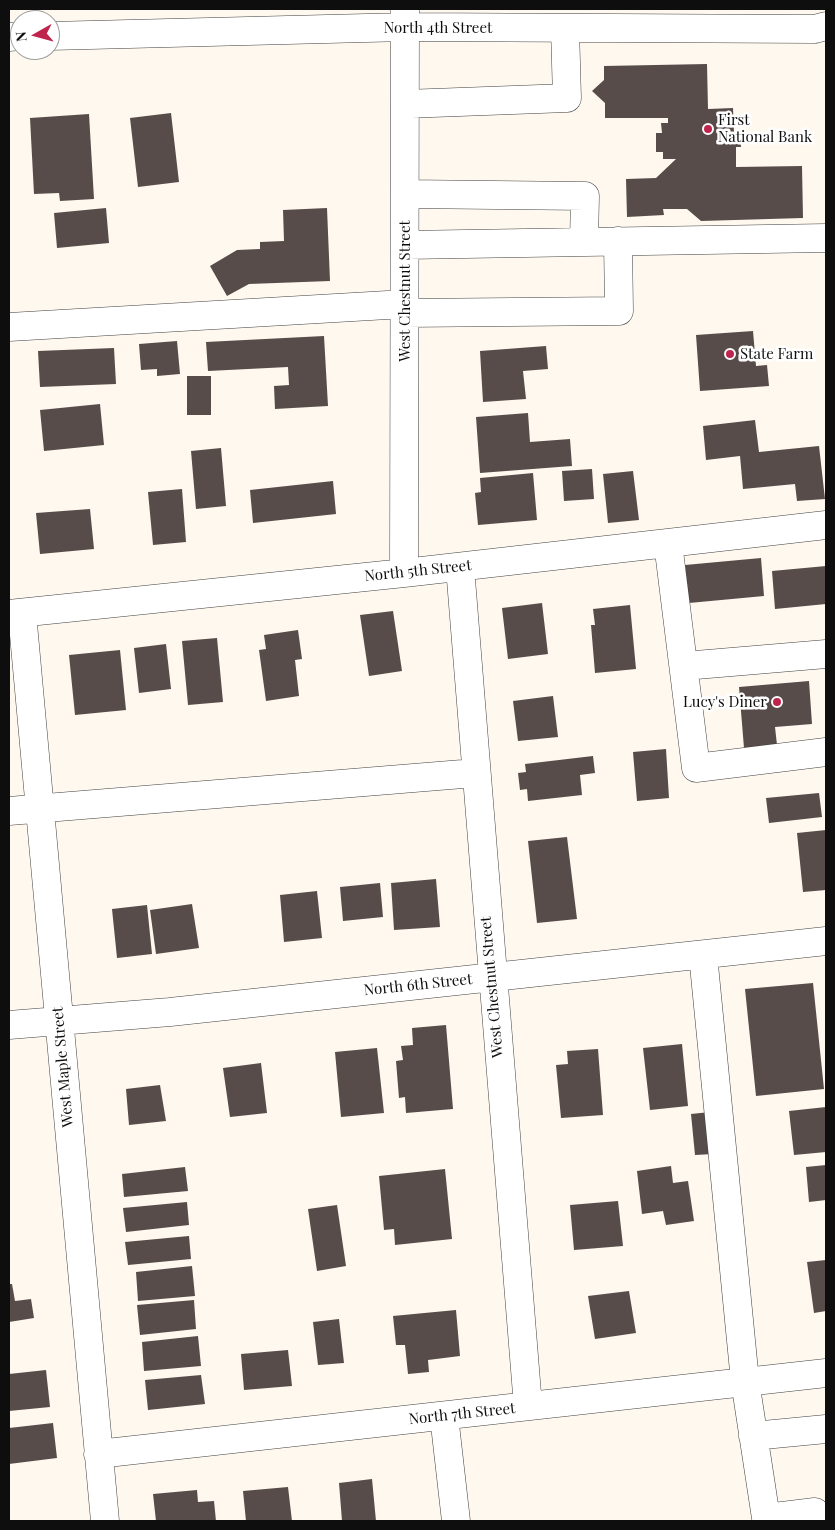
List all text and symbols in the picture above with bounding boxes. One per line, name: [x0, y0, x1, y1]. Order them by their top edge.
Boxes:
north arrow: [10, 10, 60, 60]
street label: North 4th Street: [384, 19, 492, 37]
text: N: [11, 31, 31, 43]
place label: First National Bank: [718, 111, 812, 146]
marker: First National Bank: [702, 123, 714, 135]
street label: West Chestnut Street: [396, 220, 414, 362]
place label: State Farm: [740, 345, 813, 363]
marker: State Farm: [724, 348, 736, 360]
street label: North 5th Street: [364, 556, 472, 586]
place label: Lucy's Diner: [683, 693, 767, 711]
marker: Lucy's Diner: [771, 696, 783, 708]
street label: West Chestnut Street: [477, 916, 507, 1058]
street label: North 6th Street: [363, 970, 473, 1000]
street label: West Maple Street: [49, 1006, 77, 1128]
street label: North 7th Street: [408, 1399, 516, 1429]

